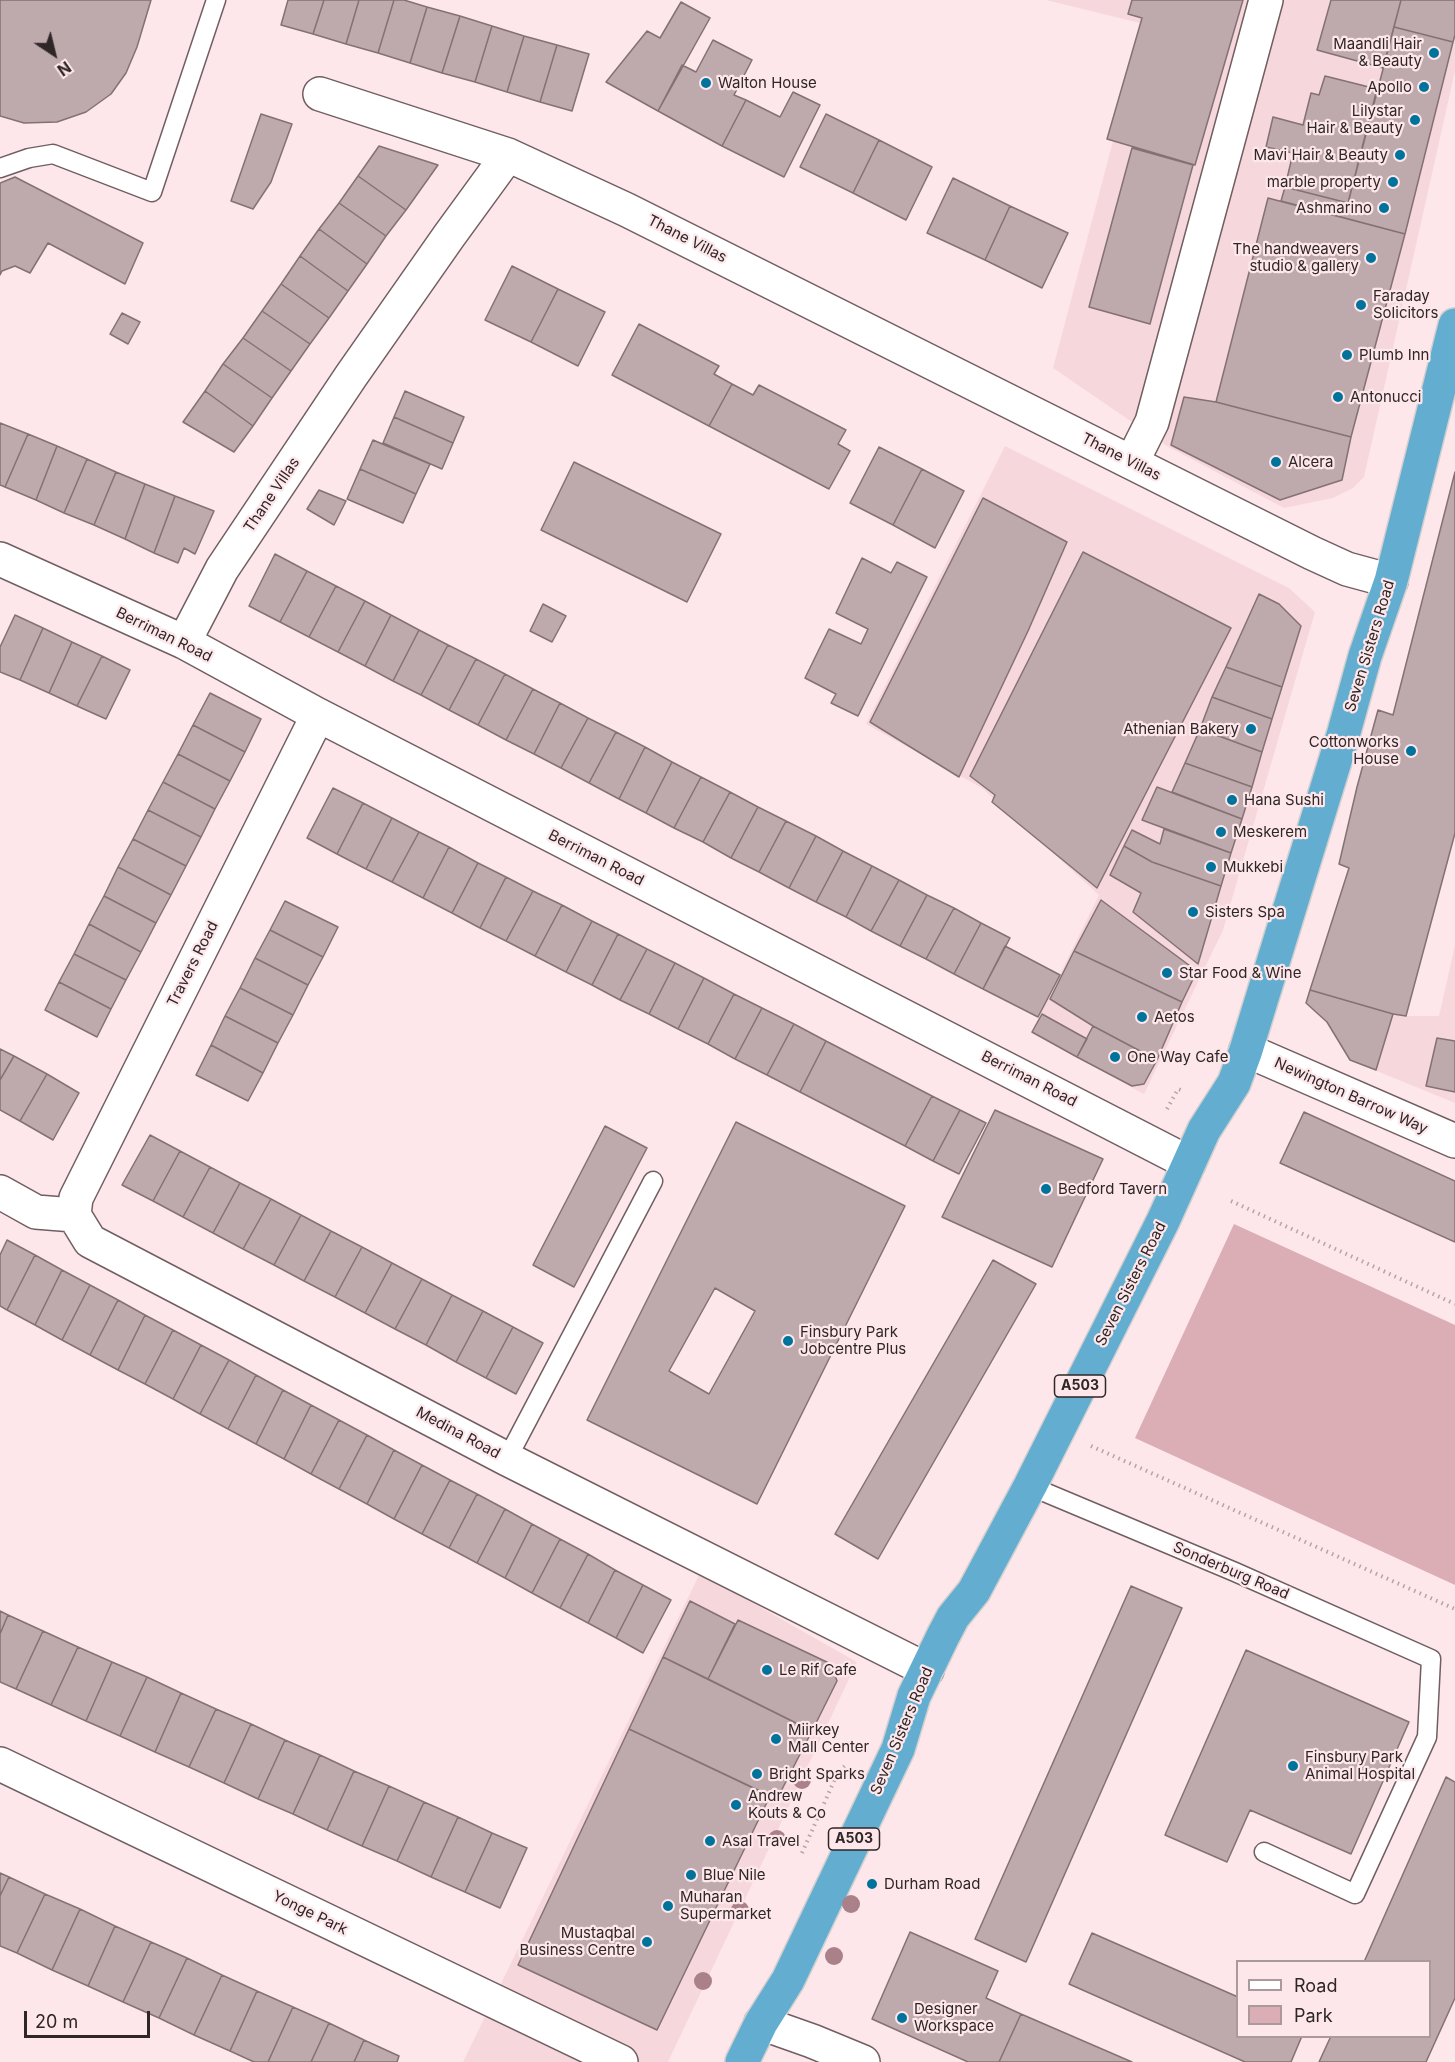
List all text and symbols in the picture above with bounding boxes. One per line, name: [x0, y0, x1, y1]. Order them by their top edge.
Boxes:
north arrow: [24, 24, 84, 84]
place label: Maandli Hair & Beauty: [1333, 35, 1422, 70]
marker: Maandli Hair & Beauty: [1427, 46, 1441, 60]
text: N: [54, 57, 75, 80]
place label: Walton House: [718, 74, 817, 92]
marker: Walton House: [699, 76, 713, 90]
place label: Apollo: [1367, 78, 1412, 96]
marker: Apollo: [1417, 80, 1431, 94]
place label: Lilystar Hair & Beauty: [1306, 102, 1403, 137]
marker: Lilystar Hair & Beauty: [1408, 113, 1422, 127]
place label: Mavi Hair & Beauty: [1253, 146, 1388, 164]
marker: Mavi Hair & Beauty: [1393, 148, 1407, 162]
place label: marble property: [1267, 173, 1381, 191]
marker: marble property: [1386, 175, 1400, 189]
place label: Ashmarino: [1296, 199, 1372, 217]
marker: Ashmarino: [1377, 201, 1391, 215]
street label: Thane Villas: [644, 211, 730, 267]
place label: The handweavers studio & gallery: [1233, 240, 1359, 275]
marker: The handweavers studio & gallery: [1364, 251, 1378, 265]
place label: Faraday Solicitors: [1373, 287, 1438, 322]
marker: Faraday Solicitors: [1354, 298, 1368, 312]
place label: Plumb Inn: [1359, 346, 1429, 364]
marker: Plumb Inn: [1340, 348, 1354, 362]
place label: Antonucci: [1350, 388, 1421, 406]
marker: Antonucci: [1331, 390, 1345, 404]
street label: Thane Villas: [1078, 429, 1164, 485]
place label: Alcera: [1288, 453, 1333, 471]
street label: Thane Villas: [240, 454, 304, 536]
marker: Alcera: [1269, 455, 1283, 469]
street label: Seven Sisters Road: [1341, 578, 1399, 714]
street label: Berriman Road: [113, 604, 215, 666]
place label: Athenian Bakery: [1123, 720, 1239, 738]
marker: Athenian Bakery: [1244, 722, 1258, 736]
place label: Cottonworks House: [1309, 733, 1399, 768]
marker: Cottonworks House: [1404, 744, 1418, 758]
place label: Hana Sushi: [1244, 791, 1324, 809]
marker: Hana Sushi: [1225, 793, 1239, 807]
place label: Meskerem: [1233, 823, 1307, 841]
marker: Meskerem: [1214, 825, 1228, 839]
street label: Berriman Road: [545, 826, 647, 890]
place label: Mukkebi: [1223, 858, 1283, 876]
marker: Mukkebi: [1204, 860, 1218, 874]
place label: Sisters Spa: [1205, 903, 1285, 921]
marker: Sisters Spa: [1186, 905, 1200, 919]
street label: Travers Road: [164, 918, 222, 1010]
place label: Star Food & Wine: [1179, 964, 1301, 982]
marker: Star Food & Wine: [1160, 966, 1174, 980]
place label: Aetos: [1154, 1008, 1195, 1026]
marker: Aetos: [1135, 1010, 1149, 1024]
street label: Berriman Road: [978, 1047, 1080, 1111]
place label: One Way Cafe: [1127, 1048, 1228, 1066]
marker: One Way Cafe: [1108, 1050, 1122, 1064]
street label: Newington Barrow Way: [1272, 1054, 1430, 1138]
place label: Bedford Tavern: [1058, 1180, 1167, 1198]
marker: Bedford Tavern: [1039, 1182, 1053, 1196]
street label: Seven Sisters Road: [1092, 1219, 1170, 1349]
place label: Finsbury Park Jobcentre Plus: [800, 1323, 906, 1358]
marker: Finsbury Park Jobcentre Plus: [781, 1334, 795, 1348]
road number: A503: [1054, 1375, 1106, 1397]
street label: Medina Road: [413, 1403, 503, 1463]
street label: Sonderburg Road: [1170, 1538, 1292, 1604]
place label: Le Rif Cafe: [779, 1661, 857, 1679]
marker: Le Rif Cafe: [760, 1663, 774, 1677]
street label: Seven Sisters Road: [867, 1665, 937, 1797]
place label: Miirkey Mall Center: [788, 1721, 869, 1756]
marker: Miirkey Mall Center: [769, 1732, 783, 1746]
place label: Finsbury Park Animal Hospital: [1305, 1748, 1415, 1783]
marker: Finsbury Park Animal Hospital: [1286, 1759, 1300, 1773]
place label: Bright Sparks: [769, 1765, 865, 1783]
marker: Bright Sparks: [750, 1767, 764, 1781]
place label: Andrew Kouts & Co: [748, 1787, 826, 1822]
marker: Andrew Kouts & Co: [729, 1798, 743, 1812]
road number: A503: [828, 1828, 880, 1850]
place label: Asal Travel: [722, 1832, 800, 1850]
marker: Asal Travel: [703, 1834, 717, 1848]
place label: Blue Nile: [703, 1866, 766, 1884]
marker: Blue Nile: [684, 1868, 698, 1882]
place label: Durham Road: [884, 1875, 980, 1893]
marker: Durham Road: [865, 1877, 879, 1891]
street label: Yonge Park: [270, 1887, 350, 1939]
place label: Muharan Supermarket: [680, 1888, 771, 1923]
marker: Muharan Supermarket: [661, 1899, 675, 1913]
place label: Mustaqbal Business Centre: [519, 1924, 635, 1959]
marker: Mustaqbal Business Centre: [640, 1935, 654, 1949]
legend: [1236, 1960, 1431, 2038]
text: Road: [1294, 1975, 1337, 1996]
scale bar: [27, 1999, 153, 2037]
place label: Designer Workspace: [914, 2000, 994, 2035]
text: Park: [1294, 2005, 1333, 2026]
text: 20 m: [35, 2011, 78, 2032]
marker: Designer Workspace: [895, 2011, 909, 2025]

